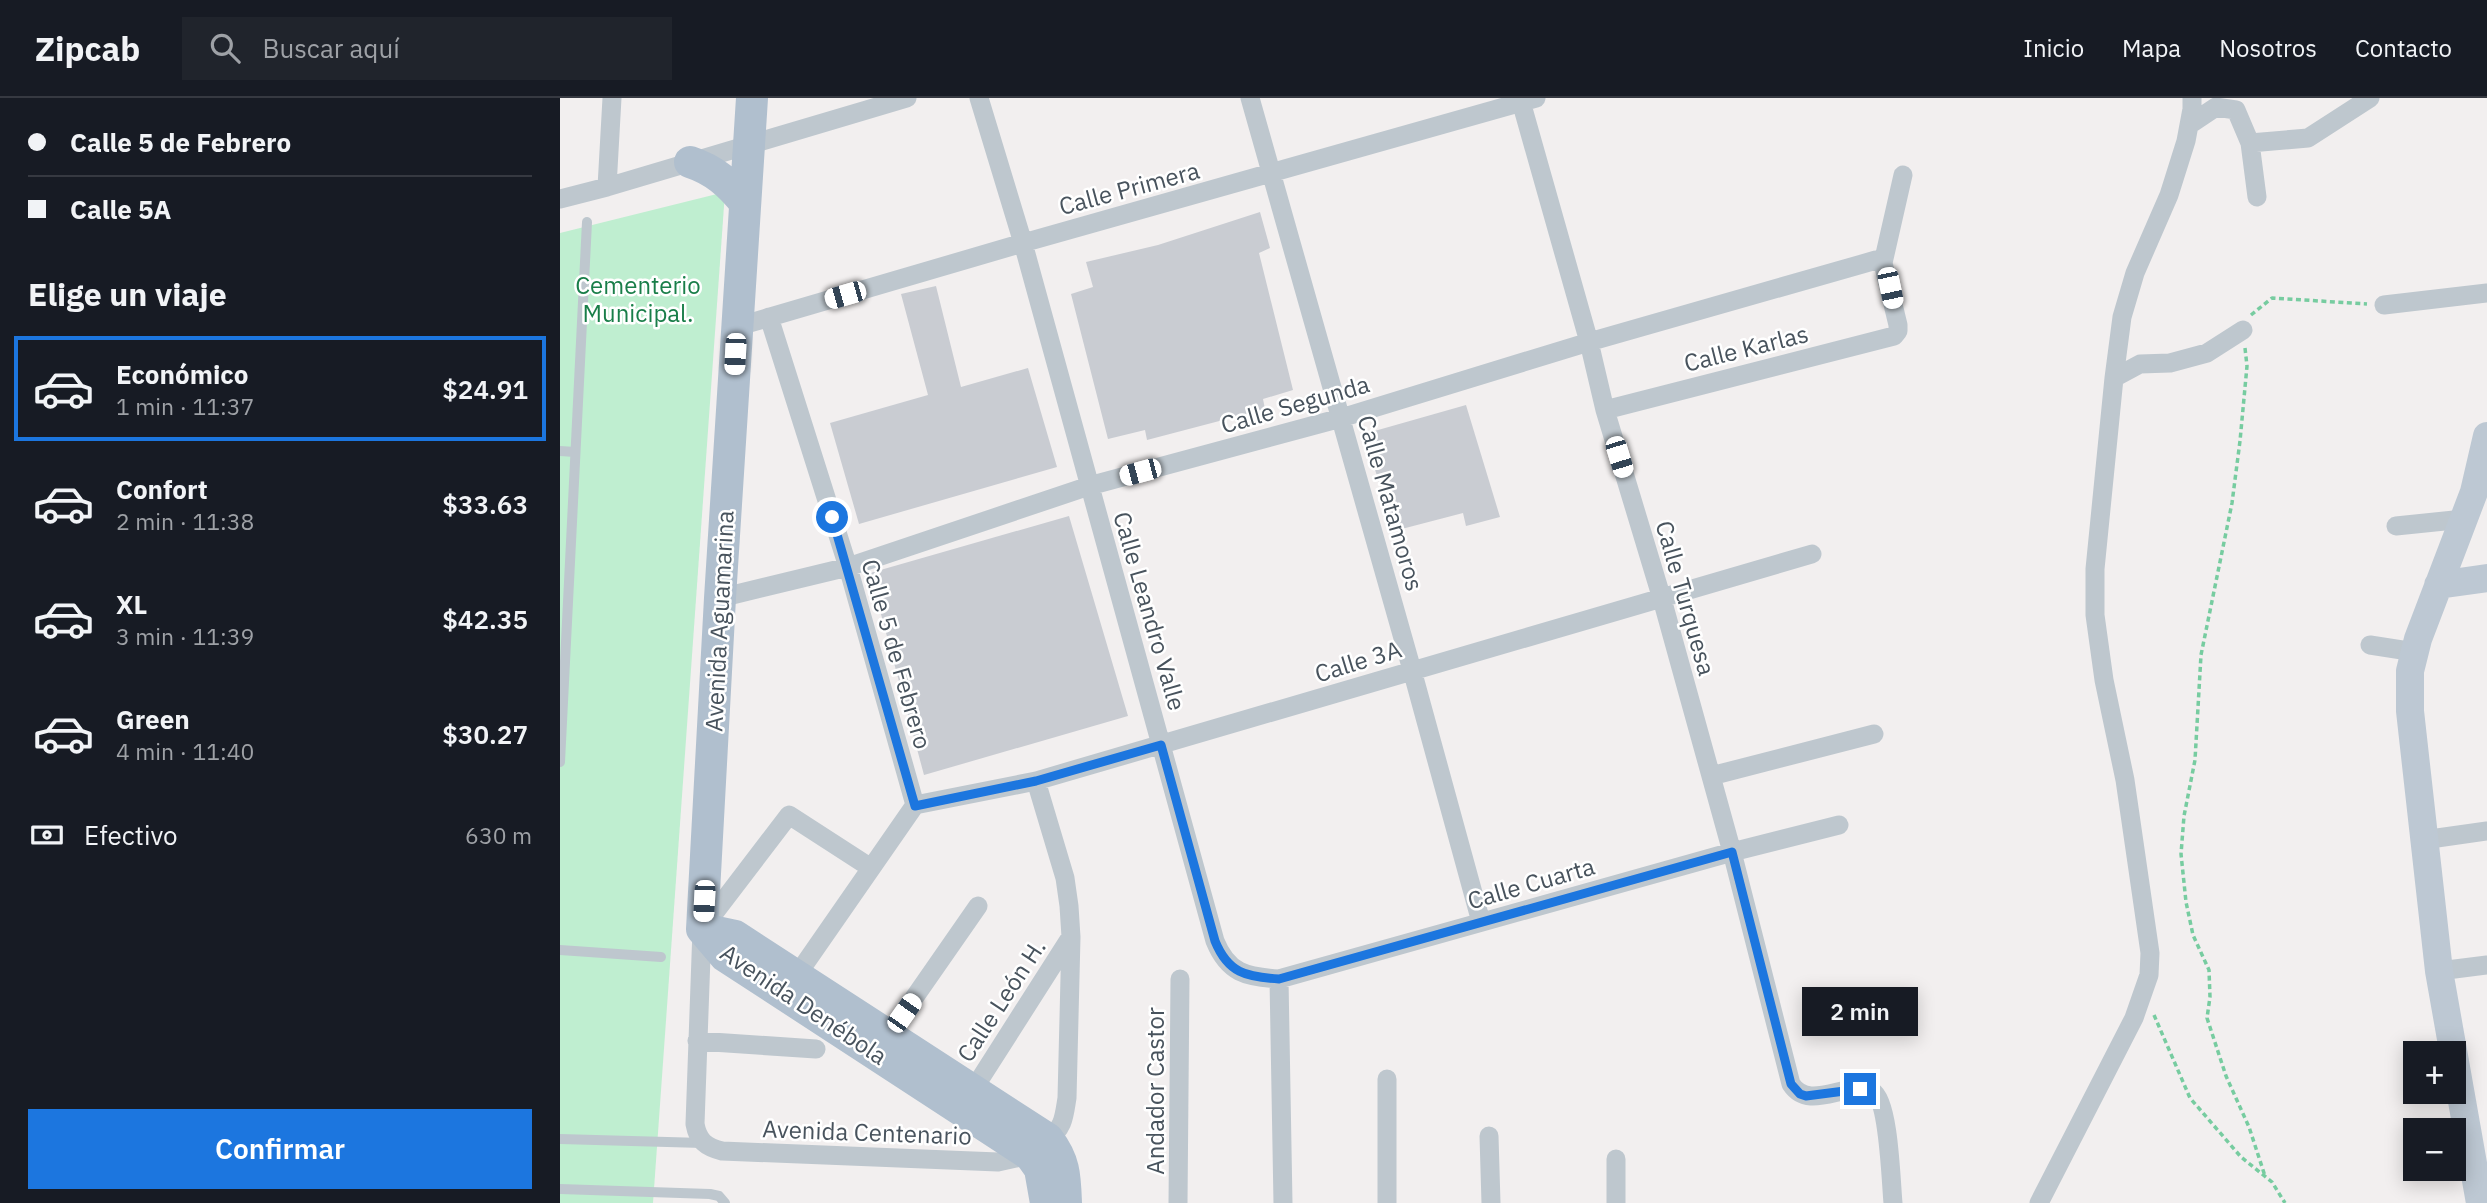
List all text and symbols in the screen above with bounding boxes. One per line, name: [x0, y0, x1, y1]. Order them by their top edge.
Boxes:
search box: [182, 17, 672, 80]
text: Zipcab: [35, 27, 140, 70]
icon: search: [206, 29, 244, 67]
text: Buscar aquí: [262, 31, 400, 65]
text: Inicio: [2023, 32, 2084, 64]
text: Mapa: [2122, 32, 2181, 64]
text: Nosotros: [2219, 32, 2317, 64]
text: Contacto: [2355, 32, 2452, 64]
text: Calle 5 de Febrero: [70, 125, 291, 159]
street label: Calle Primera: [1055, 154, 1203, 222]
text: Calle 5A: [70, 192, 171, 226]
car: [1876, 265, 1905, 311]
park label: Cementerio Municipal.: [575, 269, 701, 329]
text: Elige un viaje: [28, 273, 227, 315]
car: [822, 279, 869, 311]
street label: Calle Karlas: [1681, 317, 1811, 379]
car: [724, 332, 747, 376]
icon: car: [32, 357, 95, 420]
text: Económico: [116, 357, 248, 391]
street label: Calle Segunda: [1217, 367, 1373, 440]
text: $24.91: [442, 372, 528, 406]
text: 1 min · 11:37: [116, 391, 254, 421]
street label: Calle Matamoros: [1351, 411, 1431, 595]
car: [1603, 434, 1636, 480]
car: [1117, 456, 1164, 488]
icon: car: [32, 472, 95, 535]
text: Confort: [116, 472, 208, 506]
text: $33.63: [442, 487, 528, 521]
route start: [816, 501, 848, 533]
text: 2 min · 11:38: [116, 506, 254, 536]
street label: Calle Leandro Valle: [1106, 508, 1194, 714]
street label: Avenida Aguamarina: [697, 510, 741, 732]
street label: Calle Turquesa: [1649, 517, 1723, 679]
street label: Calle 5 de Febrero: [855, 555, 939, 753]
icon: car: [32, 587, 95, 650]
text: XL: [116, 587, 147, 621]
text: $42.35: [442, 602, 528, 636]
text: 3 min · 11:39: [116, 621, 254, 651]
street label: Calle 3A: [1311, 633, 1405, 689]
icon: car: [32, 702, 95, 765]
text: Green: [116, 702, 190, 736]
text: $30.27: [442, 717, 528, 751]
text: 4 min · 11:40: [116, 736, 254, 766]
icon: cash: [28, 816, 66, 854]
text: Efectivo: [84, 818, 178, 852]
text: 630 m: [465, 820, 532, 850]
street label: Calle Cuarta: [1464, 850, 1599, 916]
car: [693, 879, 716, 923]
street label: Calle León H.: [949, 932, 1053, 1068]
street label: Avenida Denébola: [714, 936, 894, 1072]
callout: 2 min: [1802, 988, 1918, 1037]
car: [884, 990, 925, 1036]
text: 2 min: [1830, 996, 1890, 1026]
street label: Andador Castor: [1139, 1007, 1171, 1175]
map controls: [2403, 1041, 2466, 1181]
button: +: [2403, 1041, 2466, 1104]
route end: [1844, 1073, 1876, 1105]
button: Confirmar: [28, 1109, 532, 1189]
street label: Avenida Centenario: [762, 1112, 972, 1152]
button: −: [2403, 1118, 2466, 1181]

